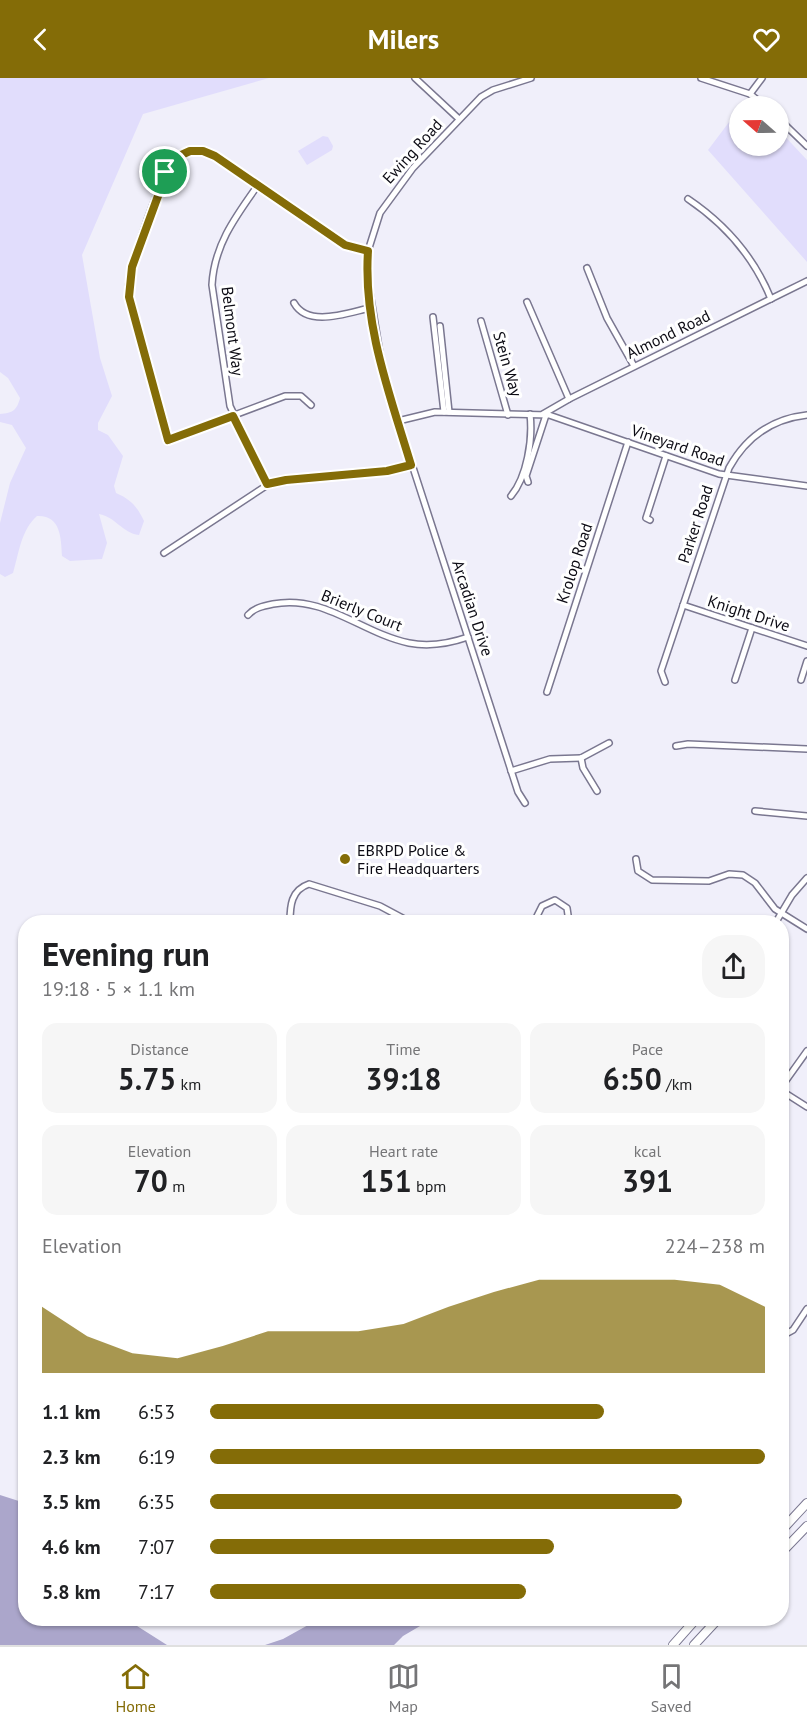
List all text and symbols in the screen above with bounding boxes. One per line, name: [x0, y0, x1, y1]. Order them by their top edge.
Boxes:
text: Milers: [368, 22, 439, 56]
icon: back: [24, 23, 57, 56]
icon: heart: [750, 23, 783, 56]
north arrow: [729, 96, 789, 156]
map controls: [729, 96, 789, 156]
street label: Ewing Road: [378, 115, 446, 187]
pin: [139, 146, 190, 197]
icon: arrive: [148, 155, 181, 188]
street label: Belmont Way: [218, 285, 248, 377]
street label: Almond Road: [623, 305, 713, 363]
street label: Stein Way: [489, 329, 527, 399]
street label: Vineyard Road: [628, 419, 727, 470]
street label: Parker Road: [673, 482, 717, 566]
street label: Krolop Road: [552, 520, 596, 606]
street label: Arcadian Drive: [448, 558, 498, 658]
street label: Brierly Court: [319, 585, 406, 636]
street label: Knight Drive: [705, 590, 793, 636]
place label: EBRPD Police & Fire Headquarters: [357, 840, 480, 878]
marker: EBRPD Police & Fire Headquarters: [338, 852, 352, 866]
text: Evening run: [42, 932, 210, 975]
button: share: [702, 935, 765, 998]
text: 19:18 · 5 × 1.1 km: [42, 976, 195, 1002]
text: Distance: [130, 1039, 189, 1059]
text: Time: [386, 1039, 421, 1059]
text: Pace: [632, 1039, 663, 1059]
text: 5.75: [118, 1059, 176, 1098]
text: 39:18: [365, 1059, 442, 1098]
text: 6:50: [603, 1059, 662, 1098]
text: km: [176, 1074, 201, 1094]
text: /km: [662, 1074, 692, 1094]
text: Elevation: [128, 1141, 191, 1161]
text: Heart rate: [369, 1141, 438, 1161]
text: kcal: [634, 1141, 661, 1161]
text: 70: [134, 1161, 168, 1200]
text: 151: [361, 1161, 412, 1200]
text: 391: [622, 1161, 673, 1200]
text: m: [168, 1176, 185, 1196]
text: bpm: [412, 1176, 446, 1196]
text: Elevation: [42, 1233, 122, 1259]
text: 224–238 m: [665, 1233, 765, 1259]
text: 1.1 km: [42, 1399, 101, 1425]
text: 6:53: [138, 1399, 175, 1425]
text: 2.3 km: [42, 1444, 101, 1470]
text: 6:19: [138, 1444, 175, 1470]
text: 3.5 km: [42, 1489, 101, 1515]
text: 6:35: [138, 1489, 175, 1515]
text: 4.6 km: [42, 1534, 101, 1560]
text: 7:07: [138, 1534, 175, 1560]
text: 5.8 km: [42, 1579, 101, 1605]
text: 7:17: [138, 1579, 175, 1605]
tab: Home: [115, 1660, 156, 1716]
tab: Map: [387, 1660, 420, 1716]
tab: Saved: [651, 1660, 692, 1716]

